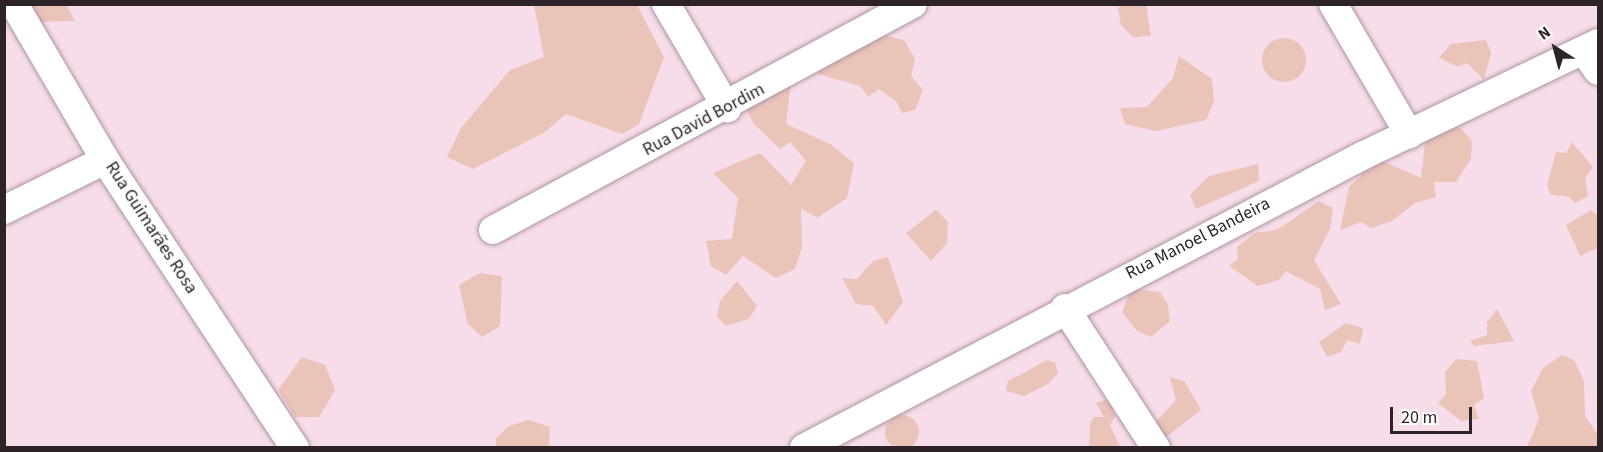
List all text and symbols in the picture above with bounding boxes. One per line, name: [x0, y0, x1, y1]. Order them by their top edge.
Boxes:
north arrow: [1525, 18, 1585, 78]
text: N: [1534, 21, 1555, 45]
street label: Rua David Bordim: [639, 79, 769, 161]
street label: Rua Guimarães Rosa: [100, 158, 202, 298]
street label: Rua Manoel Bandeira: [1122, 193, 1274, 285]
scale bar: [1393, 395, 1476, 433]
text: 20 m: [1401, 405, 1437, 430]

